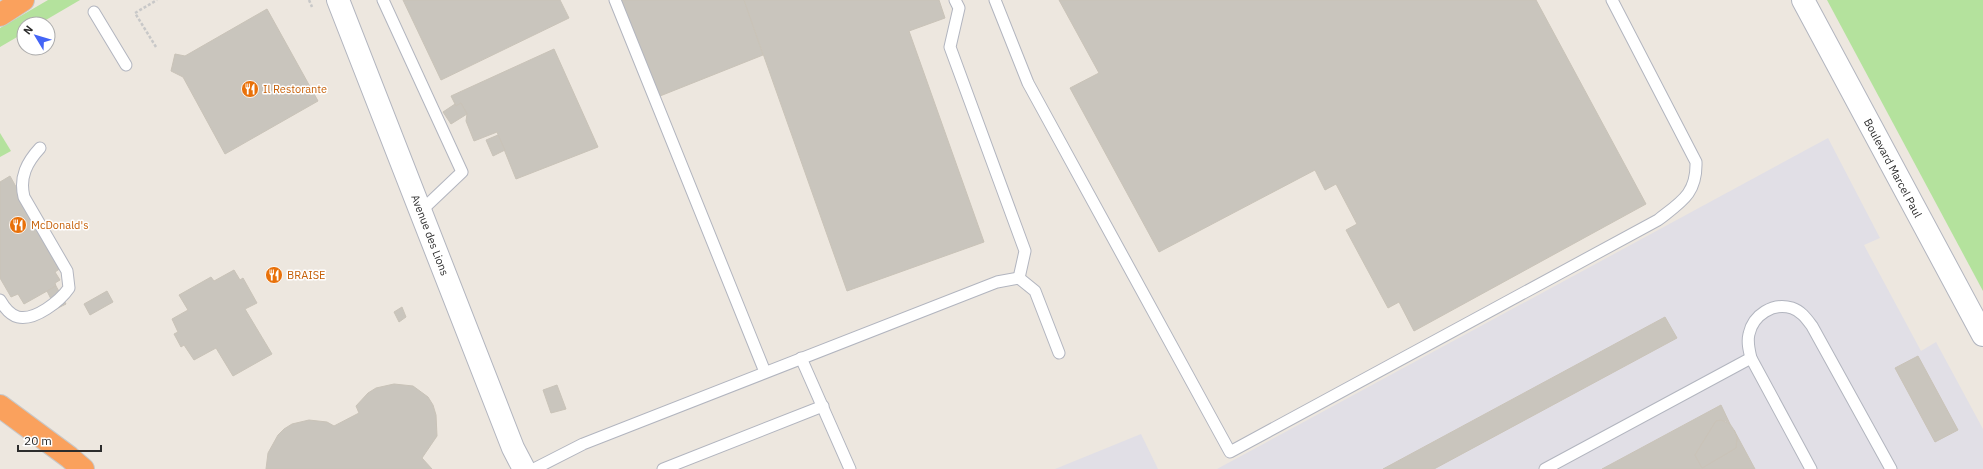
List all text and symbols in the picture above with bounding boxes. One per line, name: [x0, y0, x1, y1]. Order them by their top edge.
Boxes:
north arrow: [16, 16, 56, 56]
text: N: [20, 22, 36, 37]
restaurant icon: Il Restorante: [240, 79, 260, 99]
place label: Il Restorante: [263, 82, 327, 96]
street label: Boulevard Marcel Paul: [1861, 116, 1925, 220]
street label: Avenue des Lions: [408, 192, 452, 278]
restaurant icon: McDonald's: [8, 215, 28, 235]
place label: McDonald's: [31, 218, 89, 232]
restaurant icon: BRAISE: [264, 265, 284, 285]
place label: BRAISE: [287, 268, 325, 282]
scale bar: [18, 427, 101, 453]
text: 20 m: [24, 433, 52, 448]

